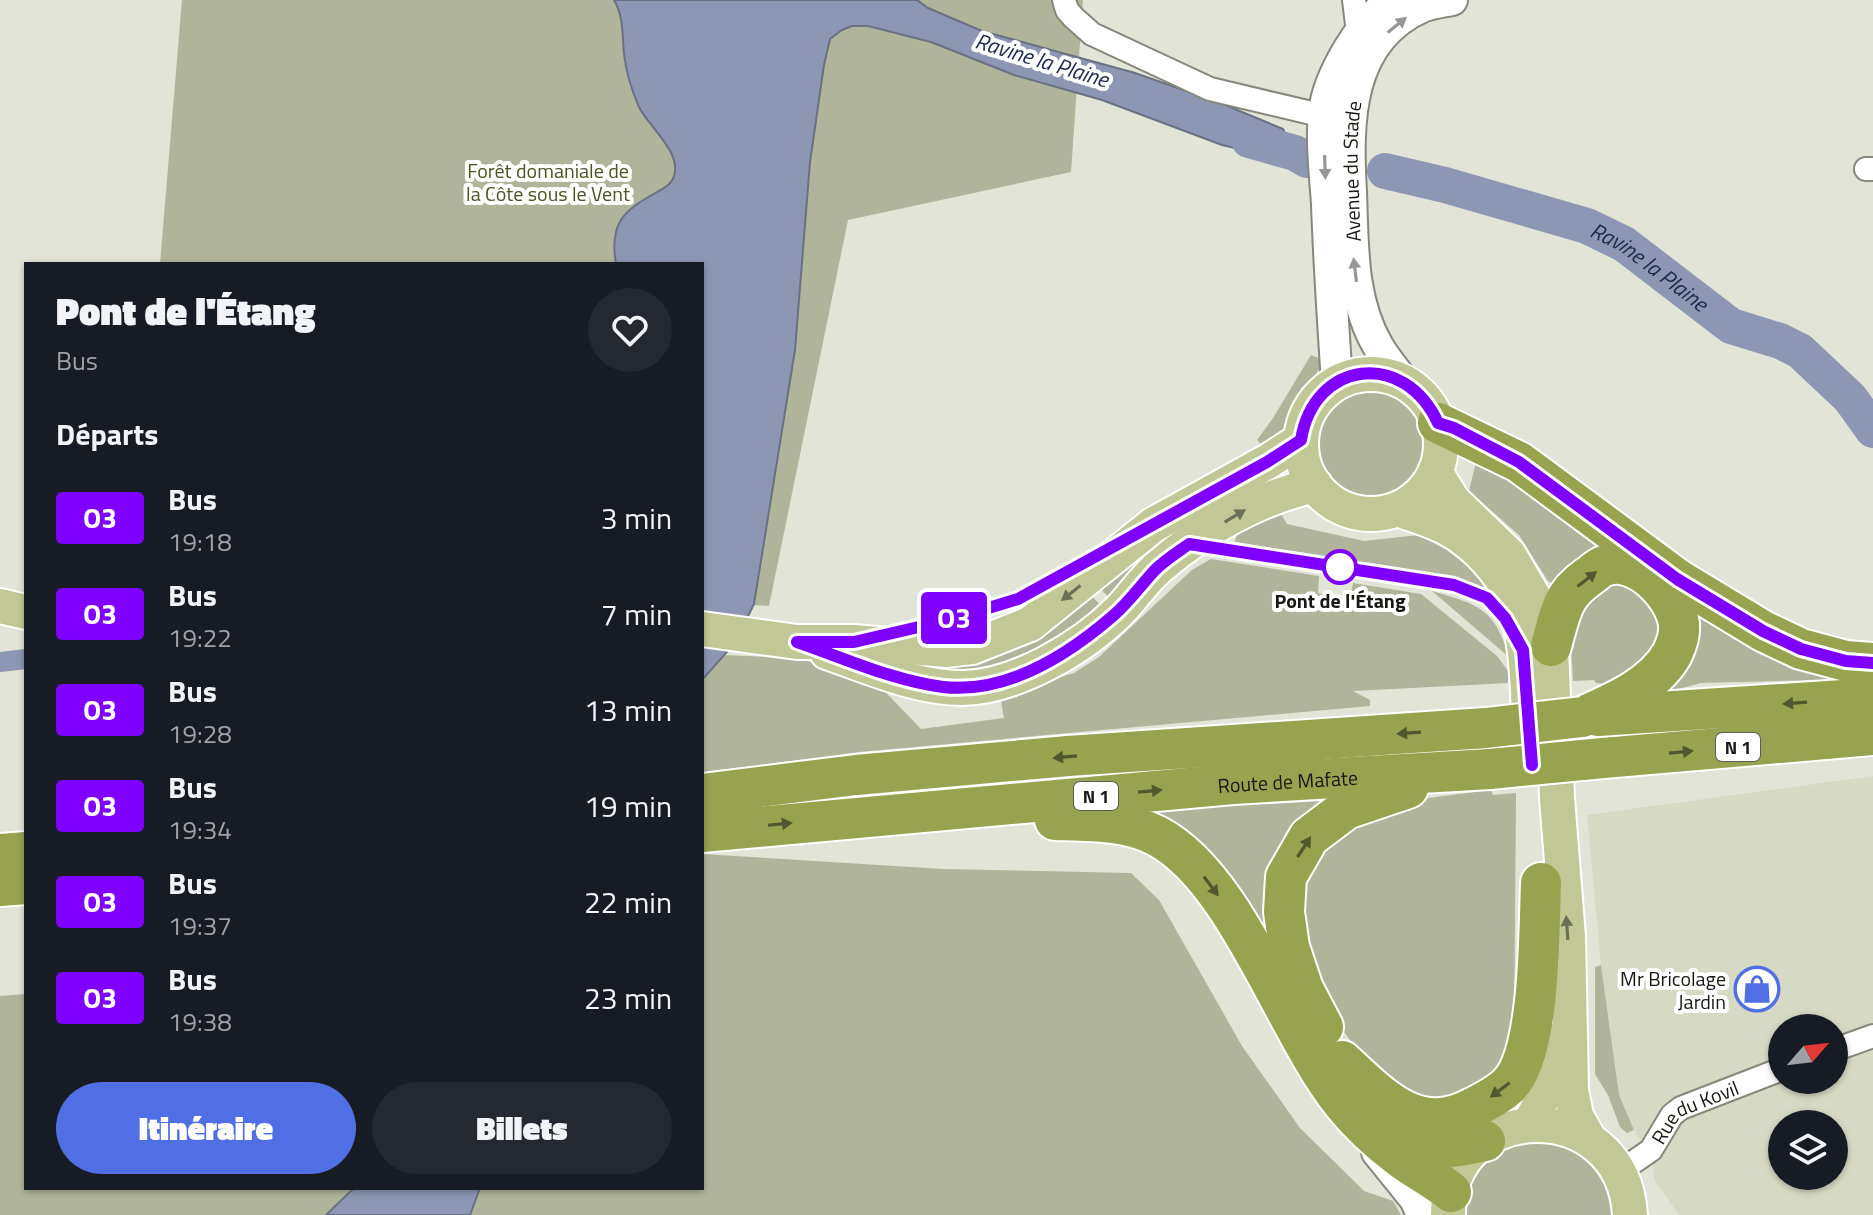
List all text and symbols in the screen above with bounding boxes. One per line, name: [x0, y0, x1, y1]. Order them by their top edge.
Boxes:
one-way arrow: [1387, 17, 1407, 34]
water label: Ravine la Plaine: [971, 24, 1115, 97]
street label: Avenue du Stade: [1334, 98, 1369, 242]
park label: Forêt domaniale de la Côte sous le Vent: [466, 155, 630, 209]
one-way arrow: [1319, 155, 1331, 180]
water label: Ravine la Plaine: [1585, 213, 1717, 321]
one-way arrow: [1349, 257, 1362, 282]
text: Pont de l'Étang: [56, 282, 316, 340]
button: heart: [588, 288, 672, 372]
text: Bus: [56, 341, 98, 380]
text: Départs: [56, 411, 158, 457]
text: Bus: [168, 476, 217, 522]
text: 3 min: [601, 495, 672, 541]
text: O3: [83, 496, 117, 539]
one-way arrow: [1224, 509, 1246, 523]
text: 19:18: [168, 522, 232, 561]
marker: Pont de l'Étang: [1323, 550, 1357, 584]
one-way arrow: [1577, 571, 1597, 587]
text: Bus: [168, 572, 217, 618]
one-way arrow: [1061, 584, 1081, 601]
place label: Pont de l'Étang: [1274, 585, 1406, 616]
text: 7 min: [601, 591, 672, 637]
text: O3: [83, 592, 117, 635]
line badge: O3: [918, 592, 990, 644]
text: O3: [937, 596, 971, 639]
text: 19:22: [168, 618, 232, 657]
text: Bus: [168, 668, 217, 714]
text: 13 min: [584, 687, 672, 733]
text: O3: [83, 688, 117, 731]
one-way arrow: [1782, 697, 1807, 710]
text: 19:28: [168, 714, 232, 753]
one-way arrow: [1396, 727, 1421, 740]
road number: N 1: [1716, 733, 1760, 761]
one-way arrow: [1669, 745, 1694, 758]
one-way arrow: [1052, 751, 1077, 764]
street label: Route de Mafate: [1216, 761, 1359, 801]
text: Bus: [168, 764, 217, 810]
road number: N 1: [1074, 782, 1118, 810]
text: 19 min: [584, 783, 672, 829]
text: O3: [83, 784, 117, 827]
one-way arrow: [1138, 784, 1163, 797]
text: 19:34: [168, 810, 232, 849]
one-way arrow: [768, 817, 793, 830]
one-way arrow: [1296, 836, 1310, 858]
text: Bus: [168, 860, 217, 906]
one-way arrow: [1203, 875, 1218, 896]
text: 22 min: [584, 879, 672, 925]
text: O3: [83, 880, 117, 923]
text: 19:37: [168, 906, 232, 945]
one-way arrow: [1560, 915, 1573, 940]
text: Bus: [168, 956, 217, 1002]
place label: Mr Bricolage Jardin: [1620, 963, 1726, 1017]
shop icon: Mr Bricolage Jardin: [1733, 965, 1781, 1013]
text: 23 min: [584, 975, 672, 1021]
text: O3: [83, 976, 117, 1019]
text: 19:38: [168, 1002, 232, 1041]
north arrow: [1768, 1014, 1848, 1094]
map controls: [1768, 1014, 1848, 1190]
street label: Rue du Kovil: [1643, 1072, 1743, 1150]
button: Itinéraire: [56, 1082, 356, 1174]
button: Billets: [372, 1082, 672, 1174]
one-way arrow: [1490, 1082, 1510, 1098]
button: layers: [1768, 1110, 1848, 1190]

